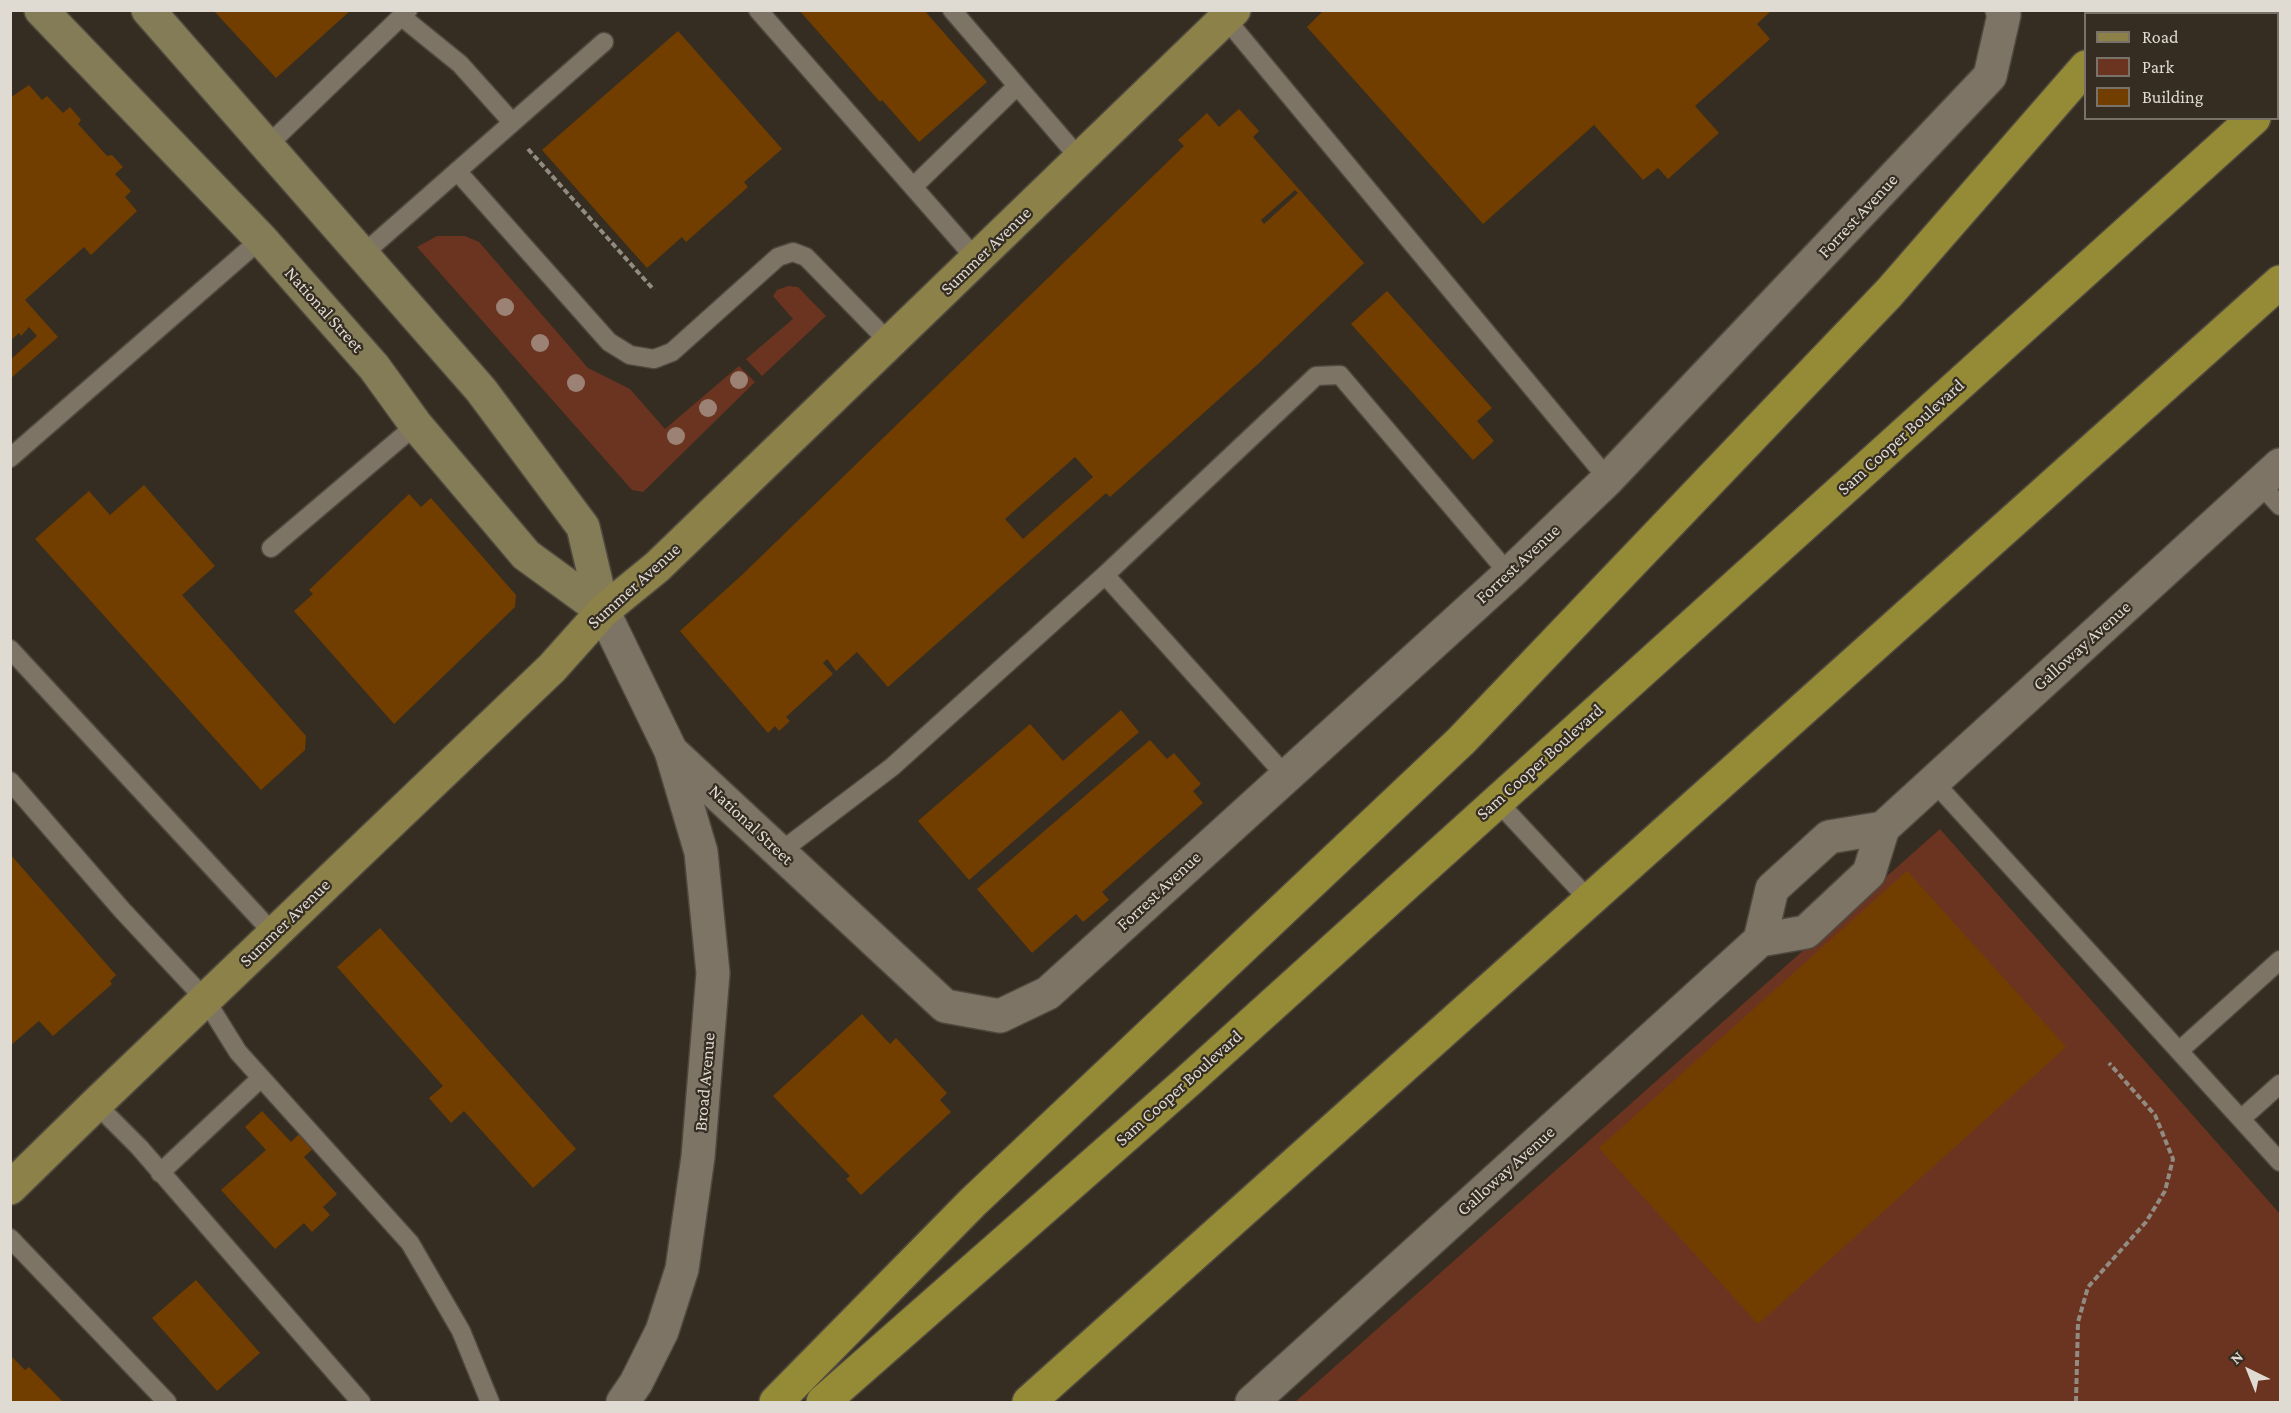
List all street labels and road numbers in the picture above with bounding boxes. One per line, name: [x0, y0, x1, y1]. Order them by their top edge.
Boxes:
street label: Forrest Avenue: [1814, 169, 1902, 263]
street label: Summer Avenue: [936, 202, 1036, 300]
street label: National Street: [280, 263, 368, 357]
street label: Sam Cooper Boulevard: [1833, 374, 1969, 500]
street label: Forrest Avenue: [1471, 520, 1565, 608]
street label: Summer Avenue: [583, 539, 685, 633]
street label: Galloway Avenue: [2029, 596, 2135, 696]
street label: Sam Cooper Boulevard: [1472, 699, 1608, 825]
street label: National Street: [704, 780, 798, 870]
street label: Forrest Avenue: [1112, 847, 1206, 935]
street label: Summer Avenue: [235, 874, 335, 972]
street label: Sam Cooper Boulevard: [1111, 1025, 1247, 1151]
street label: Broad Avenue: [690, 1032, 720, 1132]
street label: Galloway Avenue: [1453, 1121, 1559, 1221]

